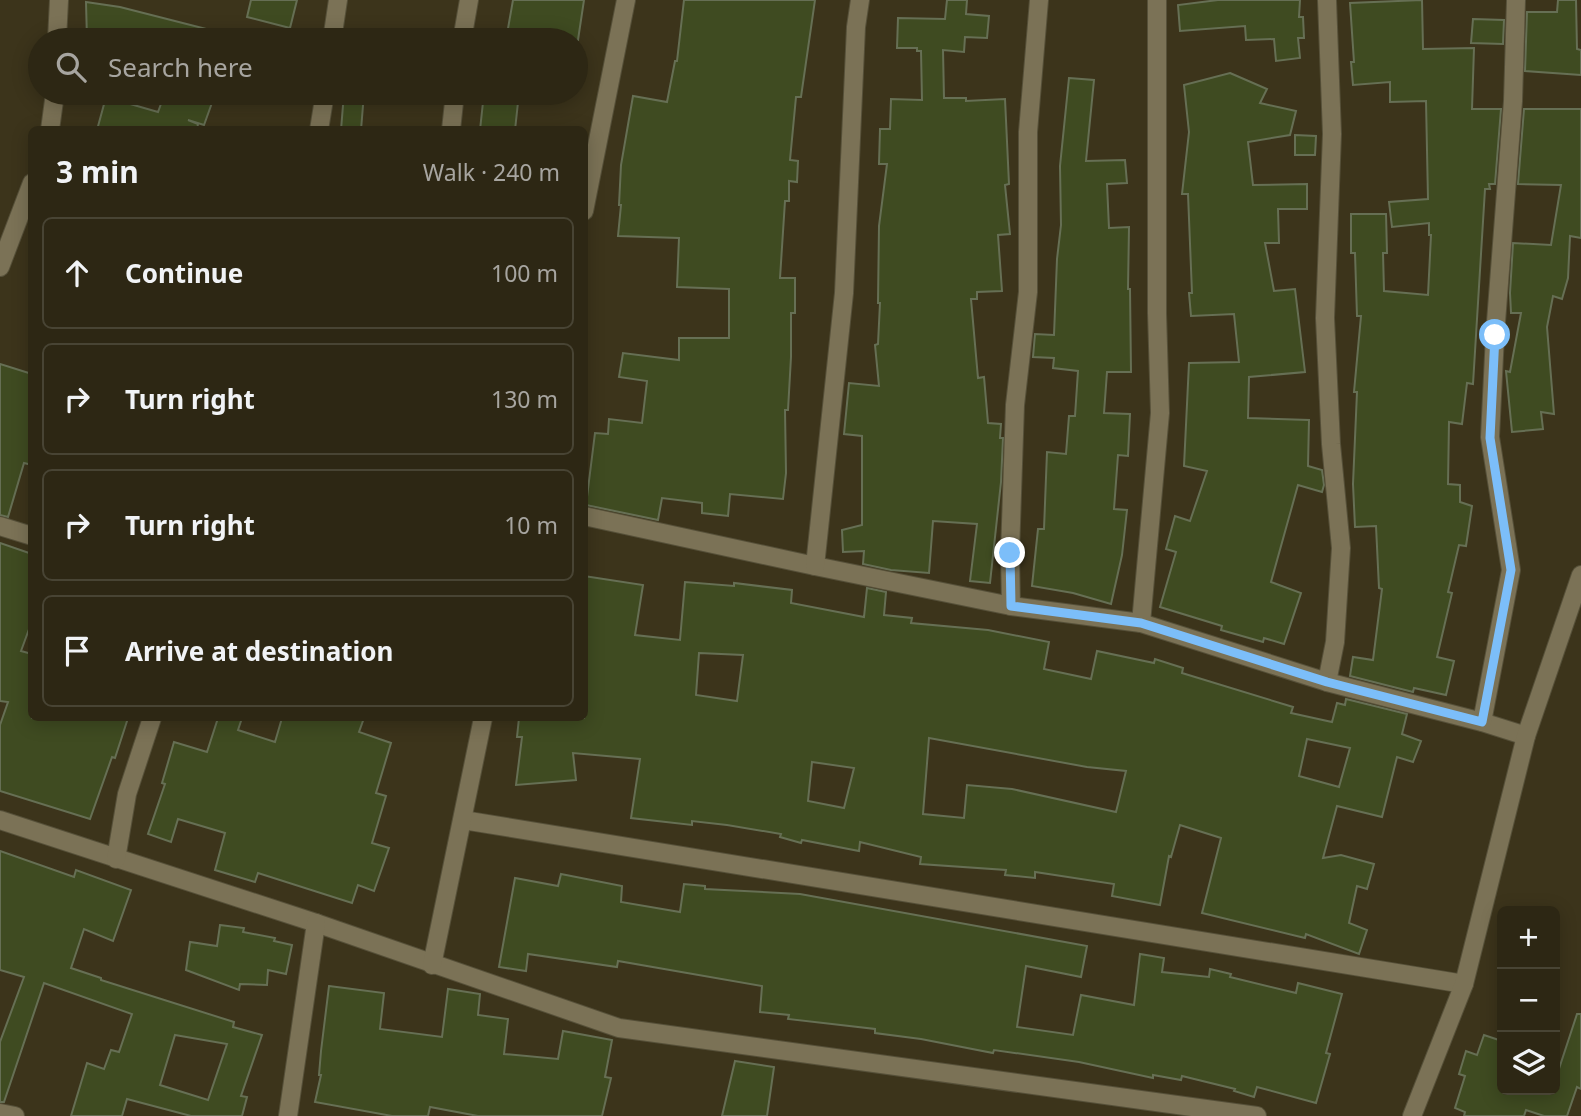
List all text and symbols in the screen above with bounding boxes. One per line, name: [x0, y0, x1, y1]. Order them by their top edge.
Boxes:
search box: [28, 28, 588, 105]
icon: search: [52, 48, 90, 86]
text: Search here: [108, 49, 253, 85]
text: 3 min: [56, 151, 139, 192]
text: Walk · 240 m: [423, 156, 560, 188]
icon: ahead: [58, 254, 96, 292]
text: Continue: [125, 255, 243, 291]
text: 100 m: [491, 257, 558, 289]
route start: [1479, 319, 1510, 350]
icon: right: [58, 380, 96, 418]
text: Turn right: [125, 381, 255, 417]
text: 130 m: [491, 383, 558, 415]
icon: right: [58, 506, 96, 544]
text: Turn right: [125, 507, 255, 543]
text: 10 m: [504, 509, 558, 541]
route end: [994, 537, 1025, 568]
icon: arrive: [58, 632, 96, 670]
text: Arrive at destination: [125, 633, 394, 669]
map controls: [1497, 906, 1560, 1095]
button: +: [1497, 906, 1560, 969]
button: −: [1497, 969, 1560, 1032]
button: layers: [1497, 1032, 1560, 1095]

